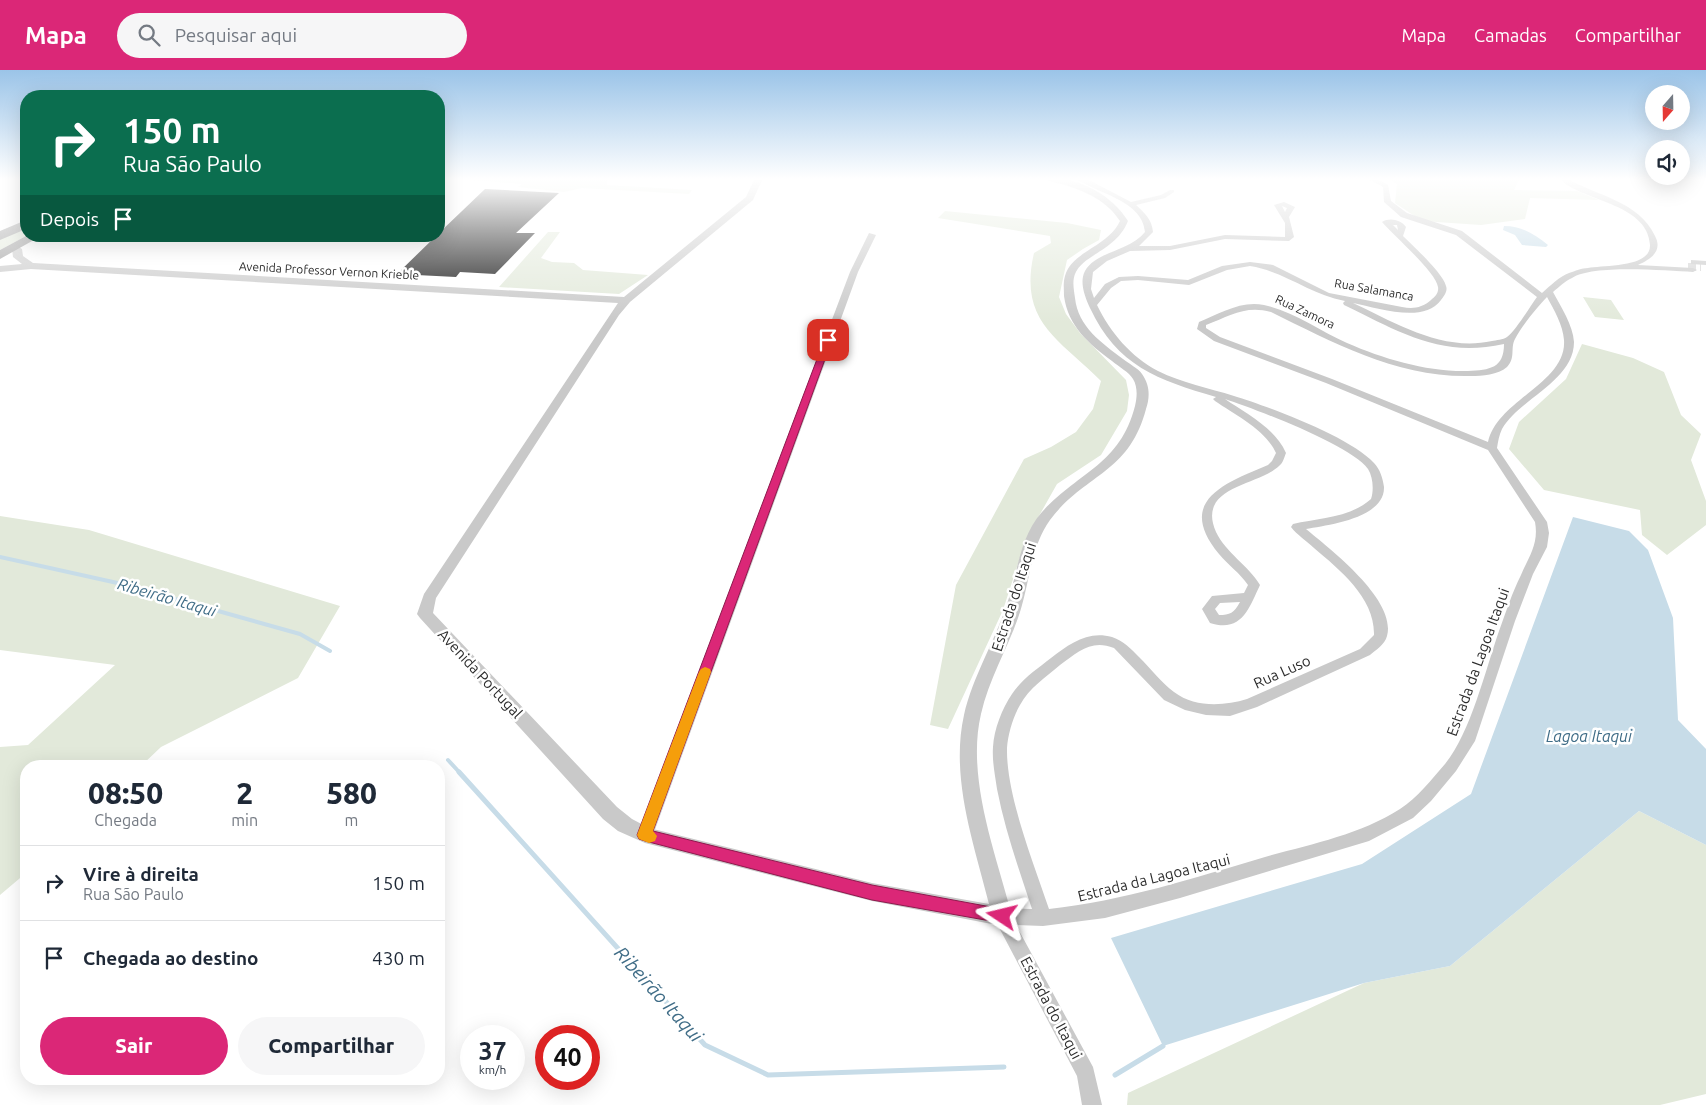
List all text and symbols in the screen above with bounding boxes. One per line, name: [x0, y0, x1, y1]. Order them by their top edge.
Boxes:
search box: [117, 13, 467, 58]
icon: search: [135, 21, 163, 49]
text: Mapa: [25, 22, 87, 49]
text: Pesquisar aqui: [175, 24, 297, 46]
text: Mapa: [1401, 25, 1446, 45]
text: Camadas: [1474, 25, 1547, 45]
text: Compartilhar: [1575, 25, 1681, 45]
north arrow: [1645, 85, 1690, 130]
map controls: [1645, 85, 1690, 185]
icon: right: [40, 110, 105, 175]
text: 150 m: [123, 110, 221, 150]
button: sound: [1645, 140, 1690, 185]
text: Rua São Paulo: [123, 151, 262, 176]
icon: arrive: [109, 205, 137, 233]
text: Depois: [40, 208, 99, 230]
street label: Avenida Professor Vernon Krieble: [239, 259, 419, 282]
street label: Rua Salamanca: [1333, 276, 1415, 303]
street label: Rua Zamora: [1273, 292, 1337, 331]
pin: [807, 319, 849, 361]
icon: arrive: [814, 326, 842, 354]
street label: Estrada do Itaqui: [988, 540, 1039, 653]
water label: Ribeirão Itaqui: [116, 574, 219, 620]
street label: Estrada da Lagoa Itaqui: [1443, 585, 1512, 738]
street label: Avenida Portugal: [435, 626, 526, 722]
street label: Rua Luso: [1251, 651, 1313, 692]
water label: Lagoa Itaqui: [1546, 727, 1633, 745]
text: 08:50: [88, 776, 163, 810]
text: 2: [236, 776, 253, 810]
text: 580: [326, 776, 377, 810]
text: Chegada: [94, 811, 157, 829]
text: min: [231, 811, 258, 829]
text: m: [345, 811, 358, 829]
street label: Estrada da Lagoa Itaqui: [1076, 850, 1232, 905]
text: Vire à direita: [83, 863, 199, 885]
icon: right: [40, 869, 68, 897]
text: 150 m: [372, 872, 425, 894]
text: Rua São Paulo: [83, 885, 184, 903]
position arrow: [975, 889, 1027, 941]
water label: Ribeirão Itaqui: [610, 942, 708, 1047]
icon: arrive: [40, 944, 68, 972]
text: Chegada ao destino: [83, 947, 259, 969]
text: 430 m: [372, 947, 425, 969]
street label: Estrada do Itaqui: [1017, 954, 1086, 1062]
button: Sair: [40, 1017, 228, 1075]
button: Compartilhar: [238, 1017, 425, 1075]
speed limit sign: 40: [535, 1025, 600, 1090]
text: 37: [478, 1037, 507, 1065]
text: km/h: [479, 1063, 506, 1076]

